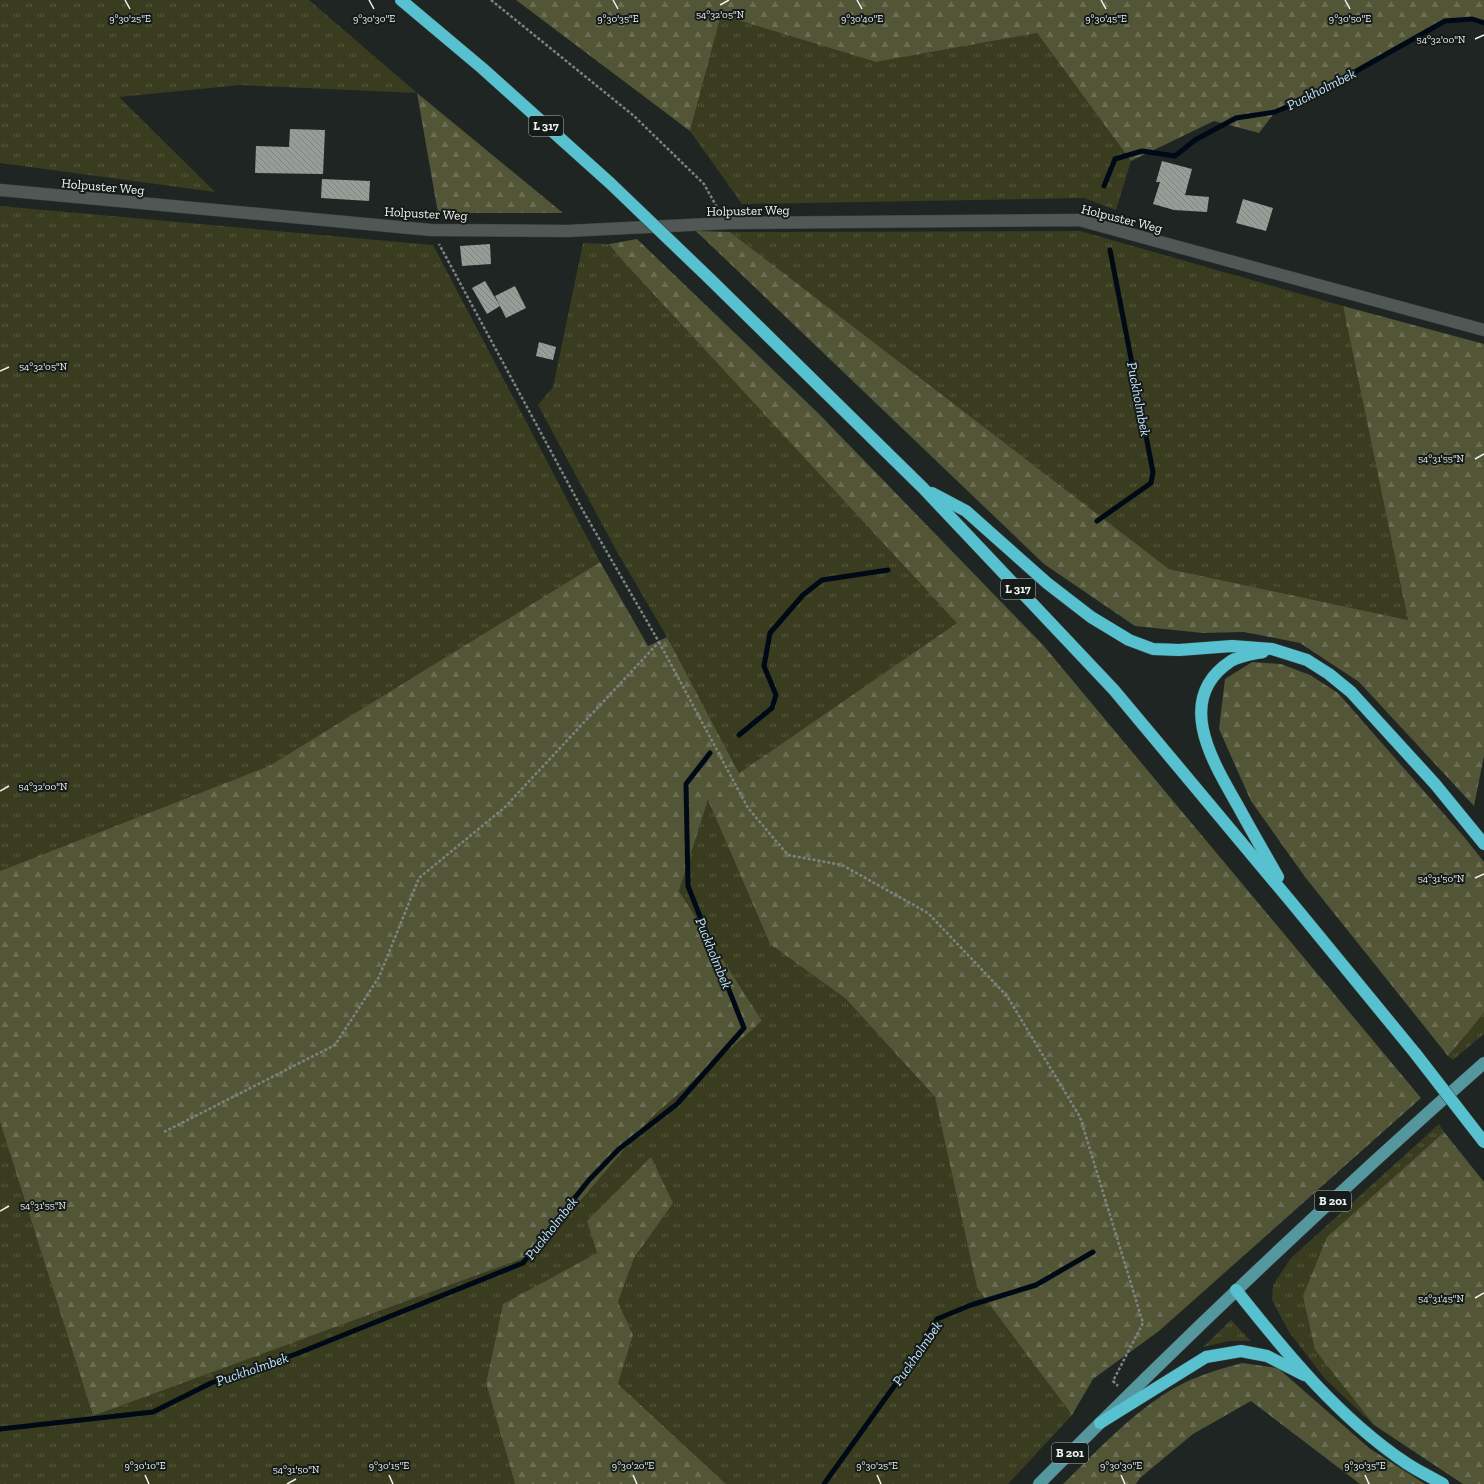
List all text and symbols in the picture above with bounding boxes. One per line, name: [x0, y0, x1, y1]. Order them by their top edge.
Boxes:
text: 54°32'05"N: [696, 9, 745, 21]
text: 9°30'25"E: [109, 13, 151, 25]
text: 9°30'30"E: [353, 13, 395, 25]
text: 9°30'35"E: [597, 13, 639, 25]
text: 9°30'40"E: [841, 13, 883, 25]
text: 9°30'45"E: [1085, 13, 1127, 25]
text: 9°30'50"E: [1329, 13, 1371, 25]
text: 54°32'00"N: [1417, 34, 1466, 46]
water label: Puckholmbek: [1284, 65, 1359, 114]
road number: L 317: [529, 116, 563, 136]
street label: Holpuster Weg: [61, 175, 145, 198]
street label: Holpuster Weg: [1080, 201, 1164, 236]
street label: Holpuster Weg: [706, 202, 790, 219]
street label: Holpuster Weg: [384, 204, 468, 223]
text: 54°32'05"N: [19, 361, 68, 373]
water label: Puckholmbek: [1123, 361, 1154, 438]
text: 54°31'55"N: [1418, 453, 1465, 465]
road number: L 317: [1001, 579, 1035, 599]
text: 54°32'00"N: [19, 781, 68, 793]
text: 54°31'50"N: [1418, 873, 1465, 885]
water label: Puckholmbek: [692, 915, 735, 991]
road number: B 201: [1315, 1191, 1351, 1211]
water label: Puckholmbek: [522, 1193, 581, 1263]
text: 54°31'55"N: [20, 1200, 67, 1212]
text: 54°31'45"N: [1418, 1293, 1465, 1305]
water label: Puckholmbek: [889, 1318, 946, 1389]
water label: Puckholmbek: [214, 1349, 290, 1390]
road number: B 201: [1052, 1443, 1088, 1463]
text: 9°30'10"E: [124, 1460, 166, 1472]
text: 9°30'15"E: [369, 1460, 409, 1472]
text: 9°30'20"E: [612, 1460, 654, 1472]
text: 9°30'25"E: [856, 1460, 898, 1472]
text: 9°30'30"E: [1100, 1460, 1142, 1472]
text: 9°30'35"E: [1344, 1460, 1386, 1472]
text: 54°31'50"N: [273, 1464, 320, 1476]

